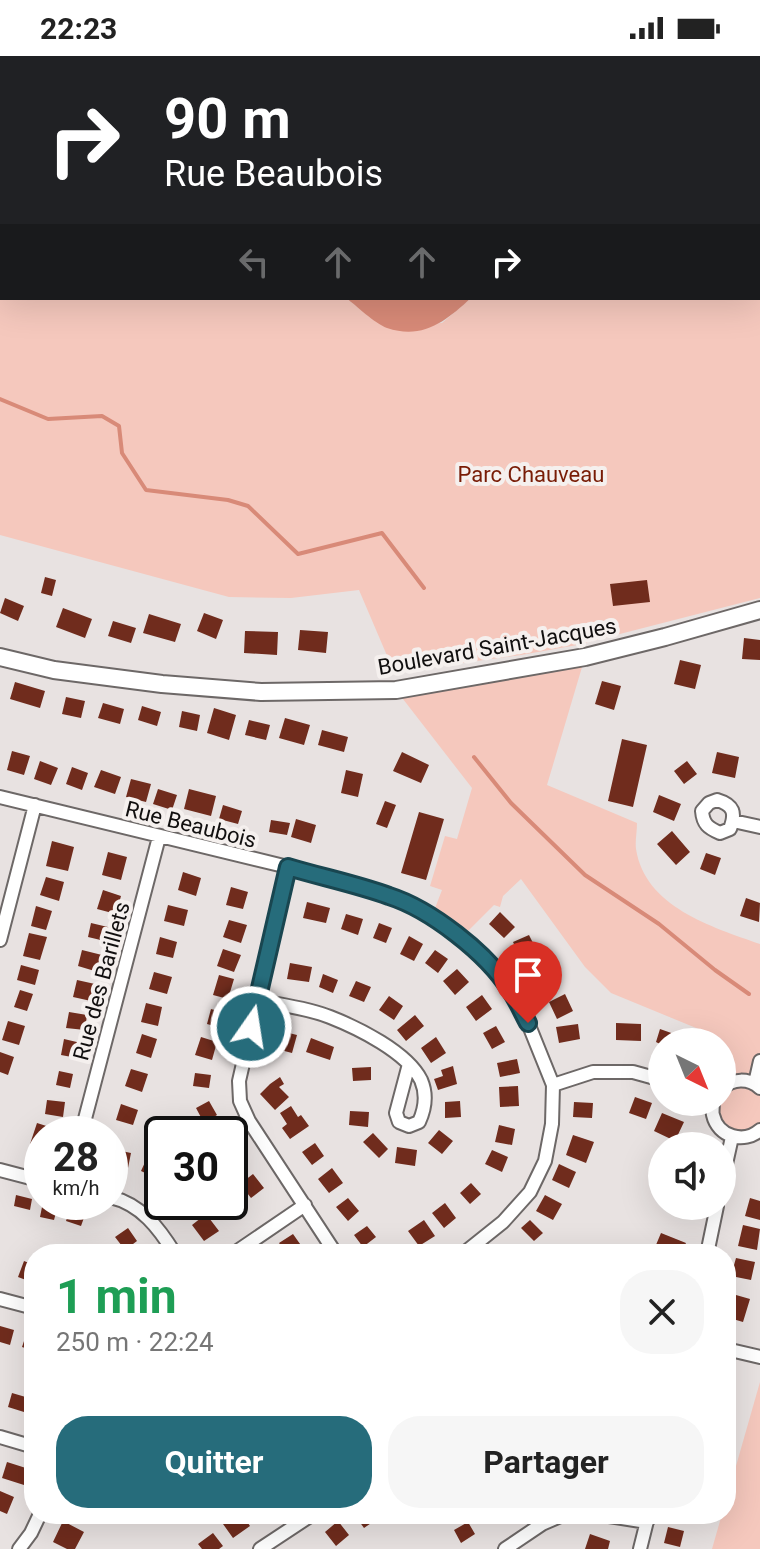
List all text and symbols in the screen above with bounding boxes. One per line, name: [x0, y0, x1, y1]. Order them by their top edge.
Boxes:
text: 22:23: [40, 11, 117, 46]
text: 90 m: [164, 86, 291, 152]
icon: right: [32, 88, 136, 192]
text: Rue Beaubois: [164, 153, 383, 195]
icon: left: [232, 240, 276, 284]
icon: ahead: [316, 240, 360, 284]
icon: ahead: [400, 240, 444, 284]
icon: right: [484, 240, 528, 284]
park label: Parc Chauveau: [458, 462, 604, 487]
street label: Boulevard Saint-Jacques: [376, 613, 618, 680]
street label: Rue Beaubois: [123, 796, 259, 853]
street label: Rue des Barillets: [68, 899, 135, 1063]
pin: [494, 941, 562, 1023]
icon: arrive: [506, 953, 550, 997]
position arrow: [209, 985, 293, 1069]
north arrow: [648, 1028, 736, 1116]
map controls: [648, 1028, 736, 1220]
speed limit sign: 30: [144, 1116, 248, 1220]
button: sound: [648, 1132, 736, 1220]
text: 28: [53, 1134, 99, 1181]
text: km/h: [53, 1176, 99, 1200]
text: 1 min: [56, 1268, 177, 1325]
button: close: [620, 1270, 704, 1354]
text: 250 m · 22:24: [56, 1327, 214, 1357]
button: Quitter: [56, 1416, 372, 1508]
button: Partager: [388, 1416, 704, 1508]

